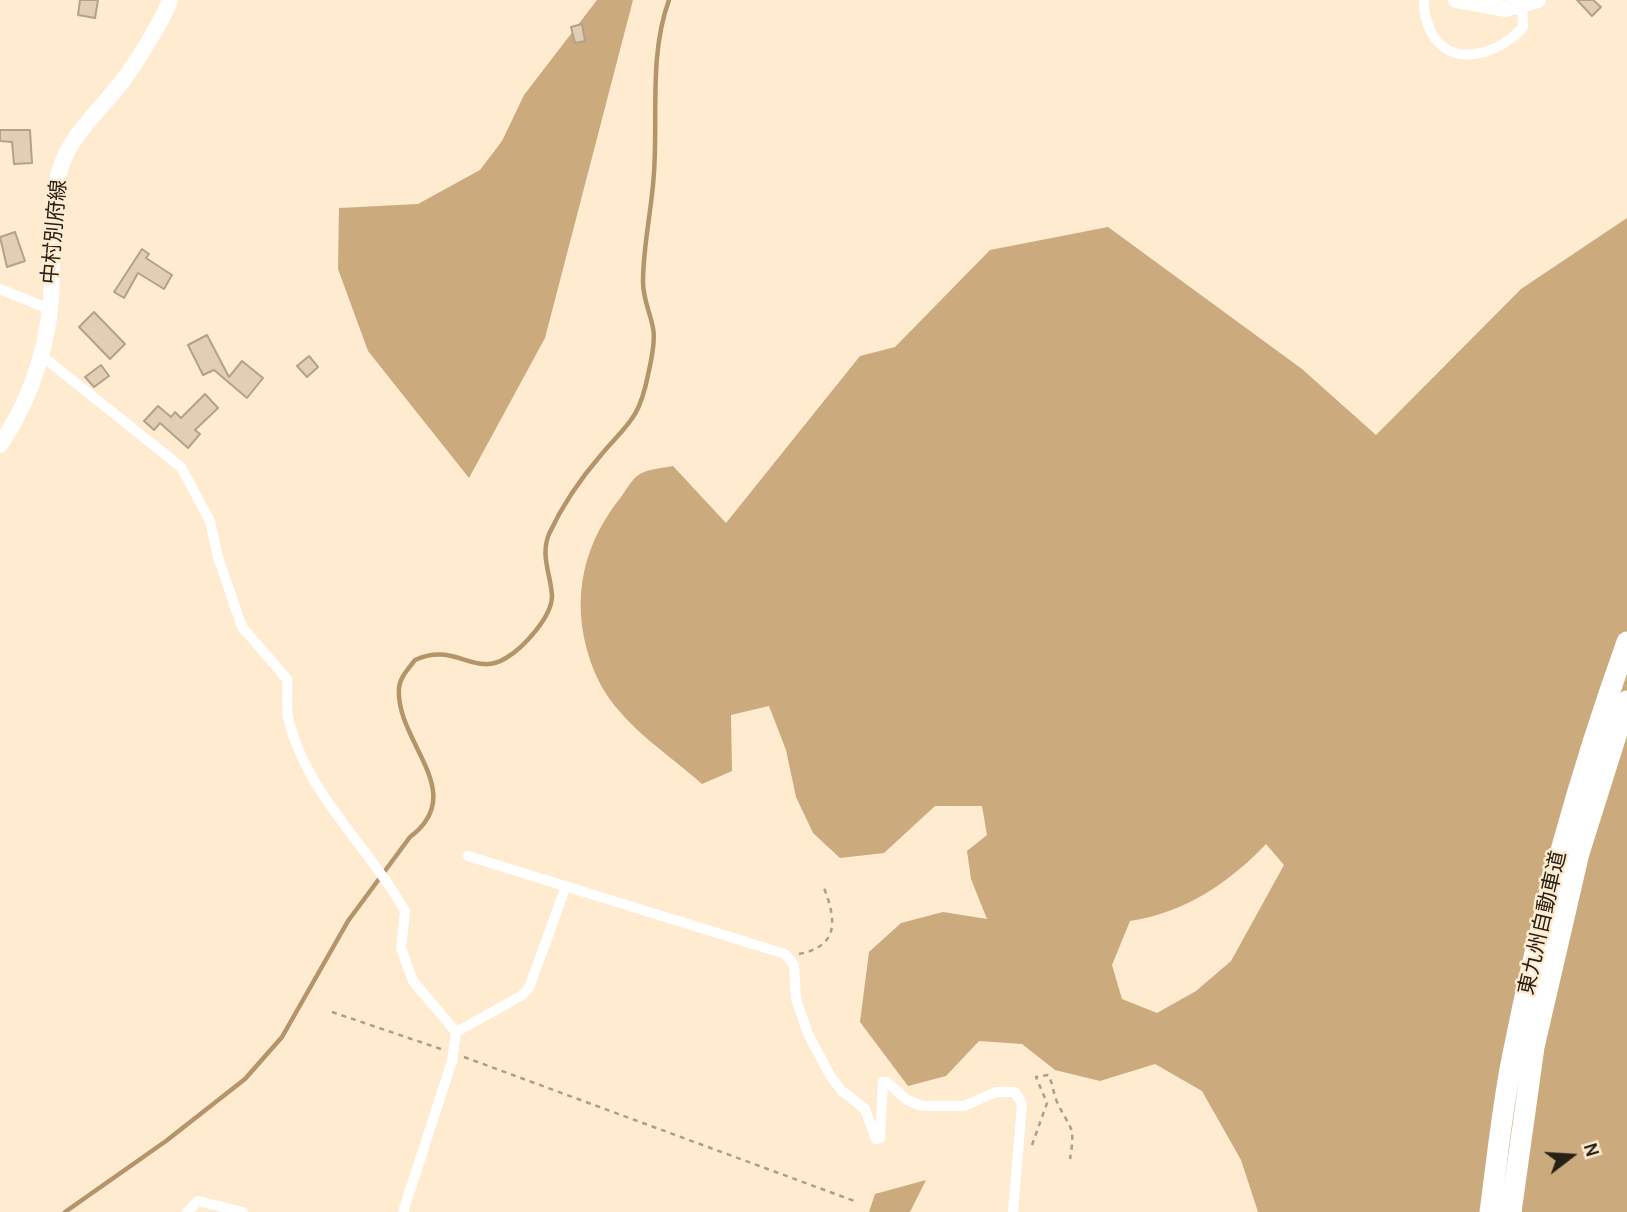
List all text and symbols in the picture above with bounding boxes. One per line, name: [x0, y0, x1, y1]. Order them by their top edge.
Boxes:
street label: 中村別府線: [38, 179, 72, 285]
street label: 東九州自動車道: [1514, 849, 1572, 997]
north arrow: [1536, 1121, 1606, 1191]
text: N: [1579, 1140, 1604, 1160]

